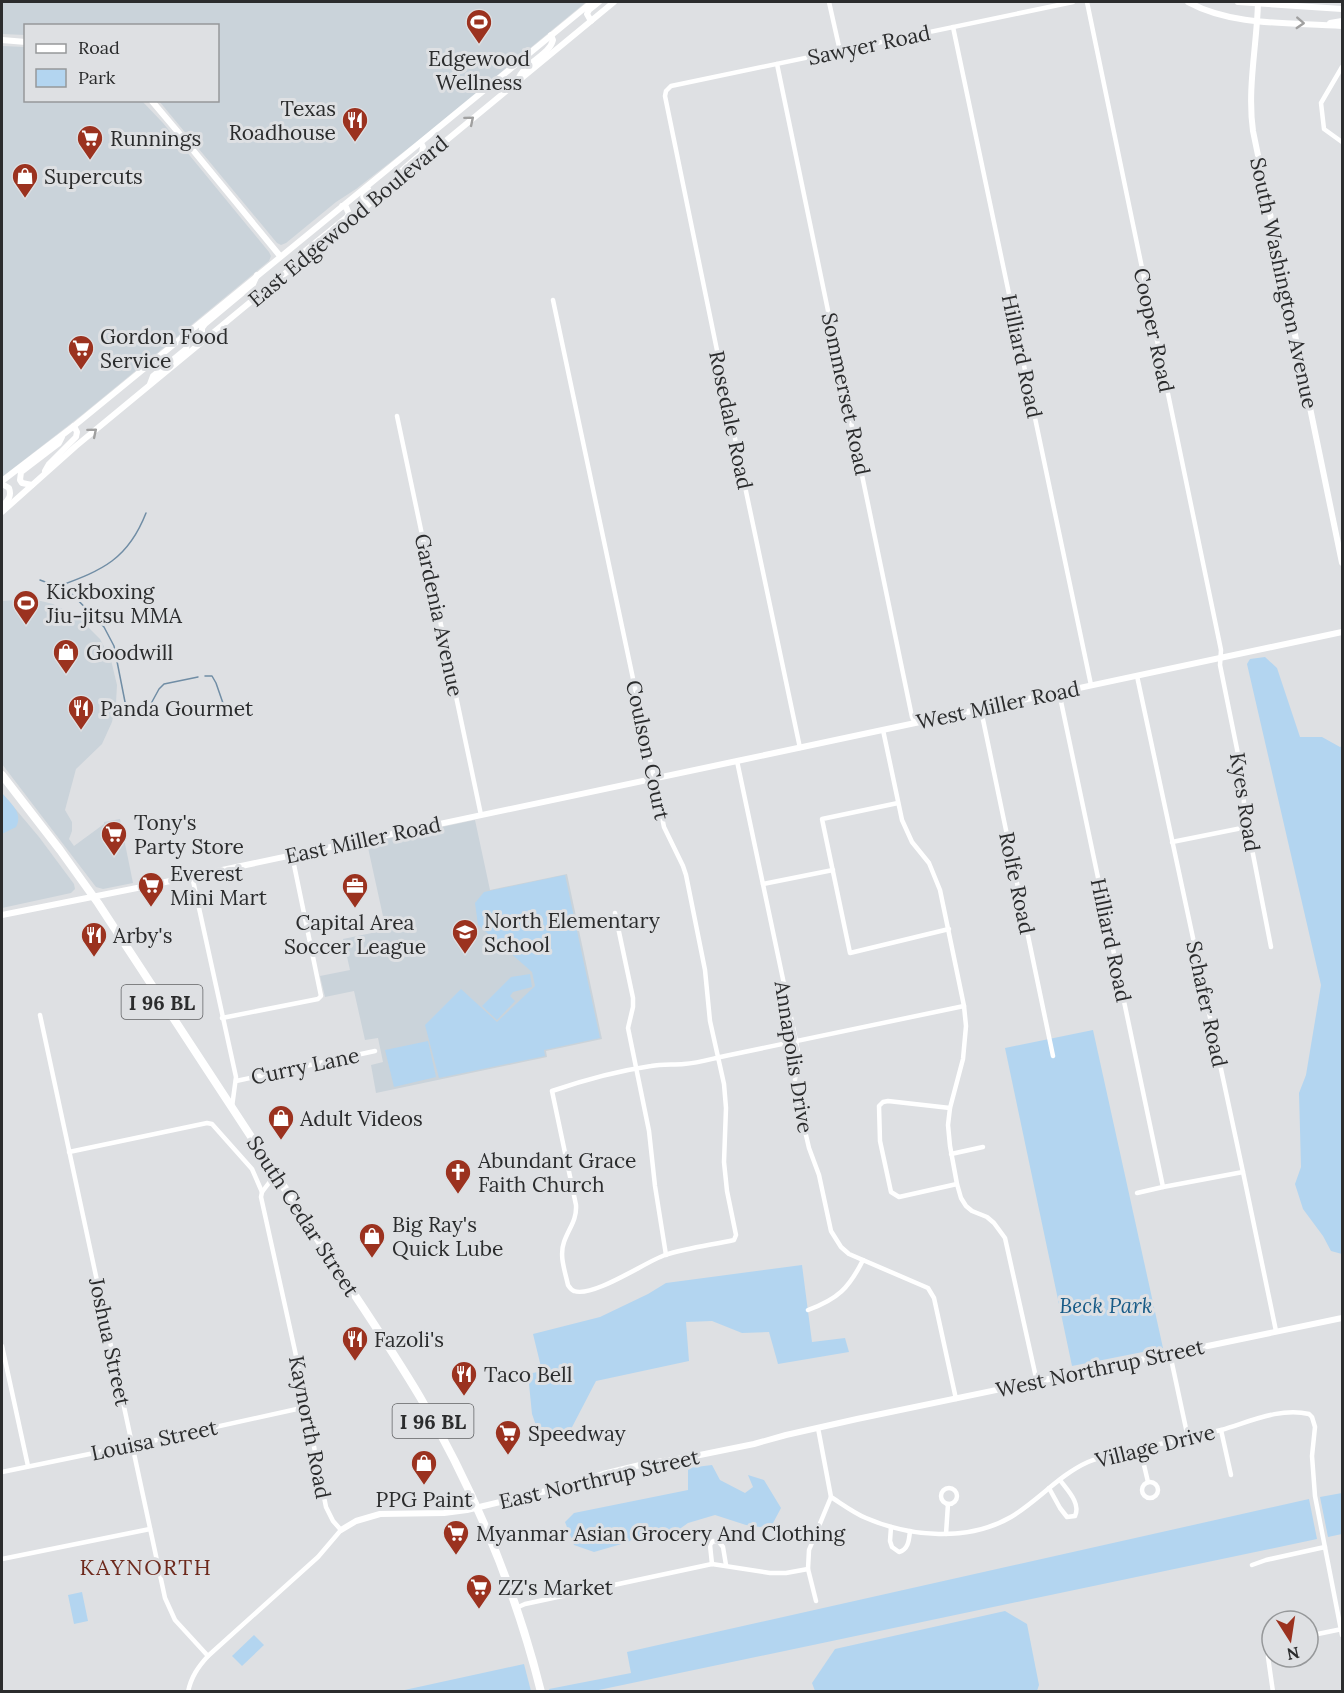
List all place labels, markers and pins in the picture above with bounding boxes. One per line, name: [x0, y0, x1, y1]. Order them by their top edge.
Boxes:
sports icon: Edgewood Wellness: [464, 7, 494, 45]
place label: Edgewood Wellness: [428, 45, 530, 96]
place label: Texas Roadhouse: [229, 95, 336, 146]
restaurant icon: Texas Roadhouse: [340, 105, 370, 143]
supermarket icon: Runnings: [75, 123, 105, 161]
place label: Runnings: [110, 125, 201, 152]
shop icon: Supercuts: [10, 161, 40, 199]
place label: Supercuts: [44, 163, 143, 190]
place label: Gordon Food Service: [100, 323, 229, 374]
supermarket icon: Gordon Food Service: [66, 333, 96, 371]
place label: Kickboxing Jiu-jitsu MMA: [45, 578, 183, 629]
sports icon: Kickboxing Jiu-jitsu MMA: [11, 588, 41, 626]
shop icon: Goodwill: [51, 637, 81, 675]
place label: Goodwill: [86, 639, 173, 666]
restaurant icon: Panda Gourmet: [66, 693, 96, 731]
place label: Panda Gourmet: [100, 695, 254, 722]
place label: Tony's Party Store: [134, 809, 244, 860]
supermarket icon: Tony's Party Store: [99, 819, 129, 857]
place label: Everest Mini Mart: [170, 860, 268, 911]
supermarket icon: Everest Mini Mart: [136, 870, 166, 908]
office icon: Capital Area Soccer League: [340, 871, 370, 909]
place label: North Elementary School: [484, 907, 660, 958]
place label: Capital Area Soccer League: [284, 909, 426, 960]
school or university icon: North Elementary School: [450, 917, 480, 955]
restaurant icon: Arby's: [79, 920, 109, 958]
place label: Arby's: [112, 922, 172, 949]
shop icon: Adult Videos: [266, 1103, 296, 1141]
place label: Adult Videos: [299, 1105, 423, 1132]
place label: Abundant Grace Faith Church: [477, 1147, 636, 1198]
church icon: Abundant Grace Faith Church: [443, 1157, 473, 1195]
place label: Big Ray's Quick Lube: [392, 1211, 503, 1262]
shop icon: Big Ray's Quick Lube: [357, 1221, 387, 1259]
restaurant icon: Fazoli's: [340, 1324, 370, 1362]
place label: Fazoli's: [374, 1326, 444, 1353]
restaurant icon: Taco Bell: [449, 1359, 479, 1397]
place label: Taco Bell: [484, 1361, 573, 1388]
supermarket icon: Speedway: [493, 1418, 523, 1456]
place label: Speedway: [528, 1420, 626, 1447]
shop icon: PPG Paint: [409, 1448, 439, 1486]
place label: PPG Paint: [376, 1486, 473, 1513]
supermarket icon: Myanmar Asian Grocery And Clothing: [441, 1518, 471, 1556]
place label: Myanmar Asian Grocery And Clothing: [476, 1520, 845, 1547]
supermarket icon: ZZ's Market: [464, 1572, 494, 1610]
place label: ZZ's Market: [498, 1574, 614, 1601]

